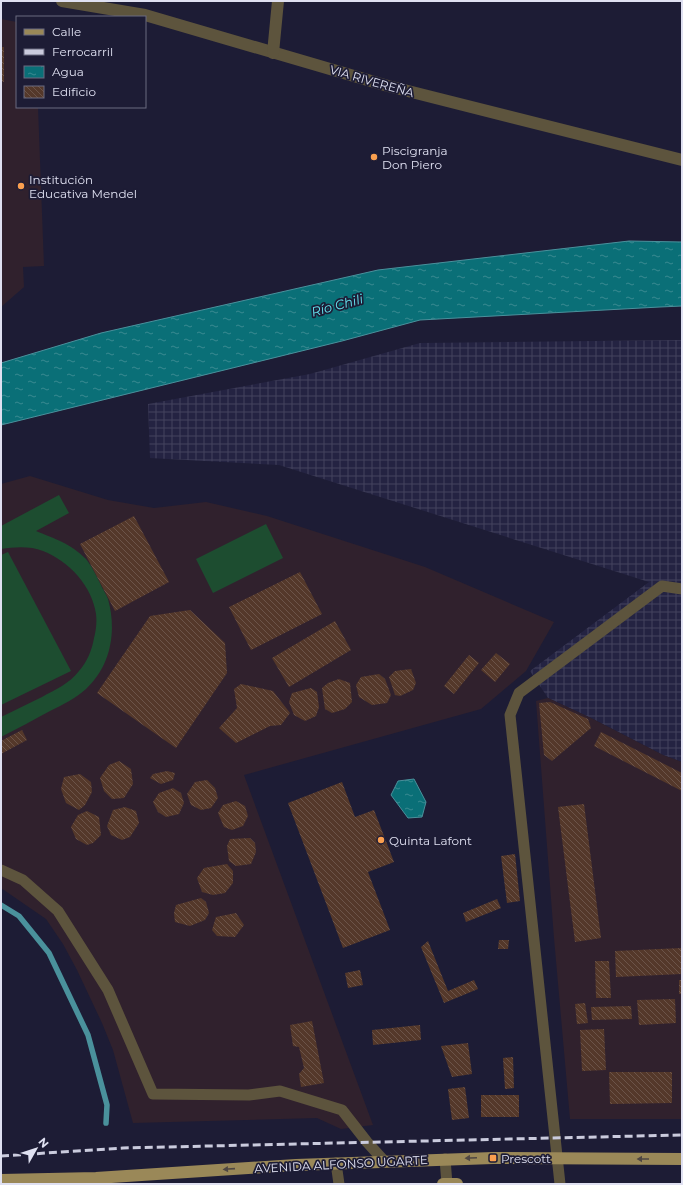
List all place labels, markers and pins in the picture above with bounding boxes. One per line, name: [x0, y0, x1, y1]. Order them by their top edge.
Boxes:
place label: Piscigranja Don Piero: [382, 143, 448, 172]
marker: Piscigranja Don Piero: [369, 152, 379, 162]
place label: Institución Educativa Mendel: [29, 172, 137, 201]
marker: Institución Educativa Mendel: [16, 181, 26, 191]
place label: Quinta Lafont: [389, 833, 472, 848]
marker: Quinta Lafont: [376, 835, 386, 845]
place label: Prescott: [501, 1151, 551, 1166]
marker: Prescott: [488, 1153, 498, 1163]

